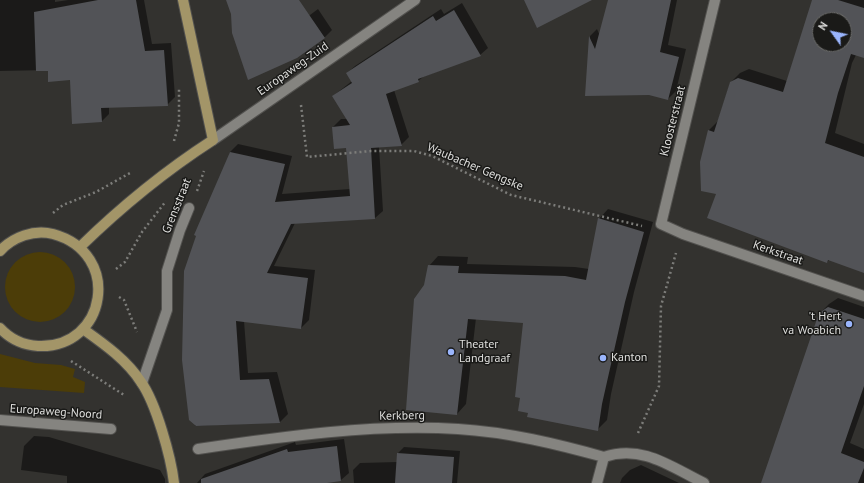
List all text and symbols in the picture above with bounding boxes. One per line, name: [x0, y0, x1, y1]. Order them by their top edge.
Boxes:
north arrow: [812, 12, 852, 52]
text: N: [815, 19, 831, 33]
street label: Europaweg-Zuid: [255, 39, 331, 99]
street label: Kloosterstraat: [657, 84, 689, 158]
street label: Waubacher Gengske: [425, 140, 525, 194]
street label: Grensstraat: [159, 176, 195, 236]
street label: Kerkstraat: [751, 238, 805, 268]
place label: 't Hert va Woabich: [783, 310, 841, 338]
marker: 't Hert va Woabich: [844, 319, 854, 329]
place label: Theater Landgraaf: [459, 338, 510, 366]
marker: Theater Landgraaf: [446, 347, 456, 357]
place label: Kanton: [611, 351, 647, 365]
marker: Kanton: [598, 353, 608, 363]
street label: Europaweg-Noord: [9, 402, 103, 422]
street label: Kerkberg: [379, 408, 425, 424]

